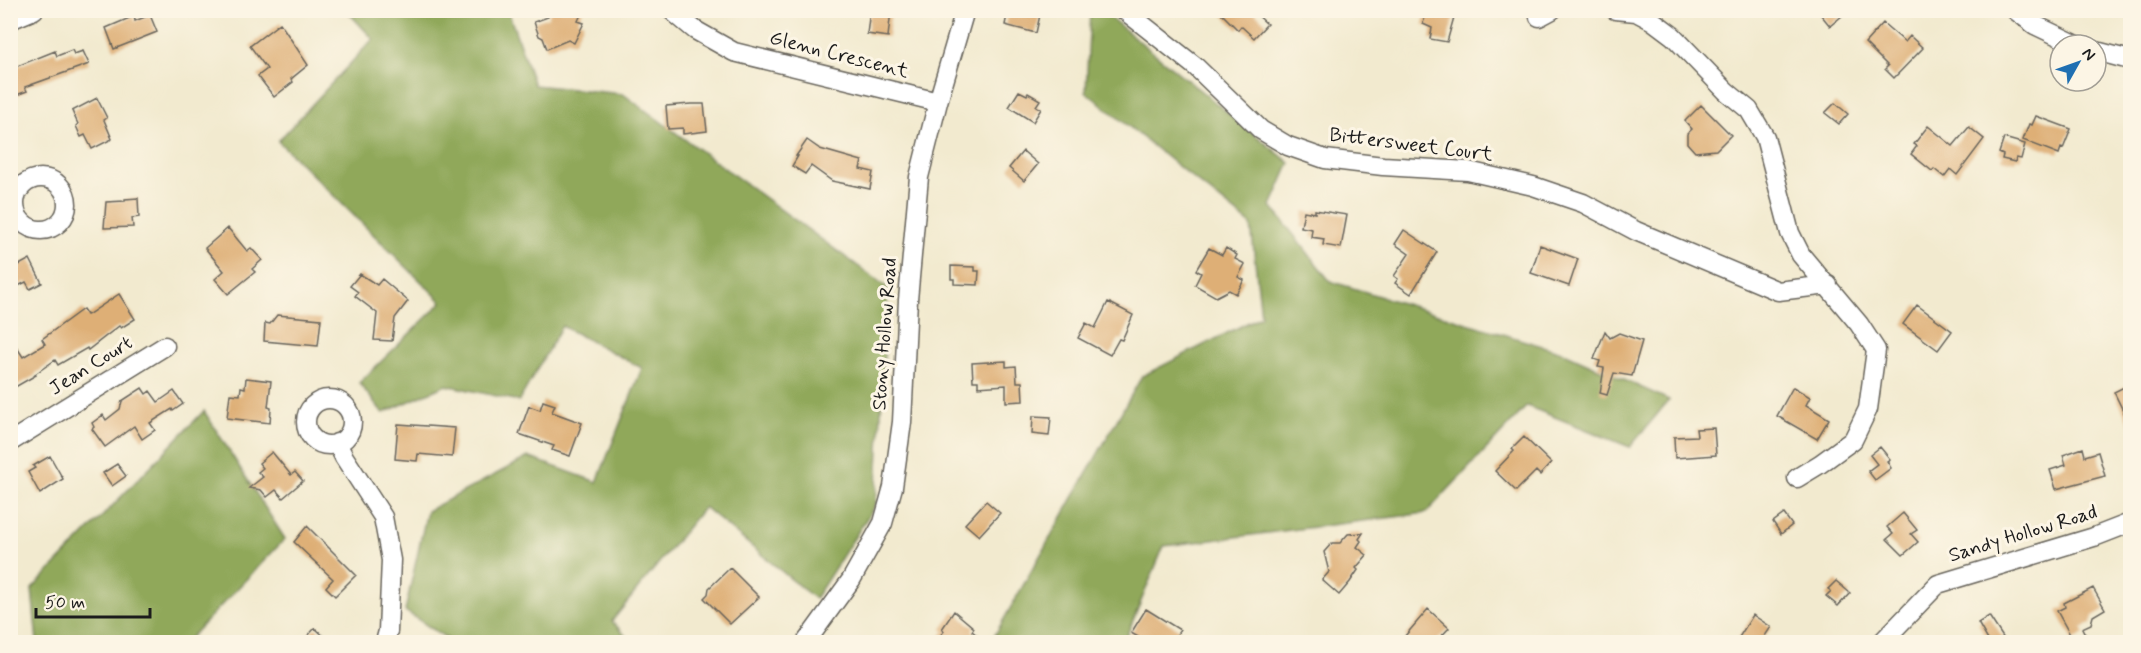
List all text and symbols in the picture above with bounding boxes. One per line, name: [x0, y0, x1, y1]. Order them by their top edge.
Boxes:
street label: Glenn Crescent: [767, 25, 912, 85]
north arrow: [2048, 33, 2108, 93]
text: N: [2077, 43, 2100, 65]
street label: Bittersweet Court: [1328, 122, 1494, 168]
street label: Stony Hollow Road: [866, 257, 904, 411]
street label: Jean Court: [44, 330, 138, 402]
street label: Sandy Hollow Road: [1945, 499, 2101, 569]
scale bar: [36, 581, 150, 619]
text: 50 m: [45, 591, 85, 615]

